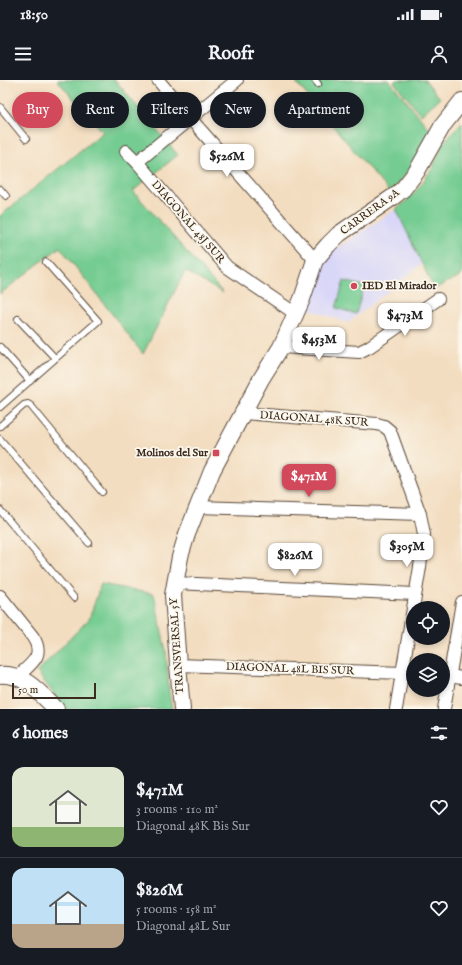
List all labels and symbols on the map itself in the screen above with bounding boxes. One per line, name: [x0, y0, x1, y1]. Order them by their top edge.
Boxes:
pin: $526M: [199, 144, 255, 178]
street label: DIAGONAL 48J SUR: [148, 178, 228, 267]
street label: CARRERA 9A: [338, 185, 403, 238]
place label: IED El Mirador: [362, 279, 437, 293]
marker: IED El Mirador: [349, 281, 359, 291]
pin: $473M: [377, 303, 433, 337]
pin: $453M: [291, 327, 347, 361]
street label: DIAGONAL 48K SUR: [259, 408, 369, 430]
place label: Molinos del Sur: [136, 446, 209, 460]
marker: Molinos del Sur: [211, 448, 221, 458]
pin: $471M: [281, 464, 337, 498]
pin: $305M: [379, 534, 435, 568]
pin: $826M: [267, 543, 323, 577]
street label: TRANSVERSAL 5Y: [167, 597, 187, 695]
street label: DIAGONAL 48L BIS SUR: [226, 660, 355, 678]
scale bar: [12, 681, 96, 700]

